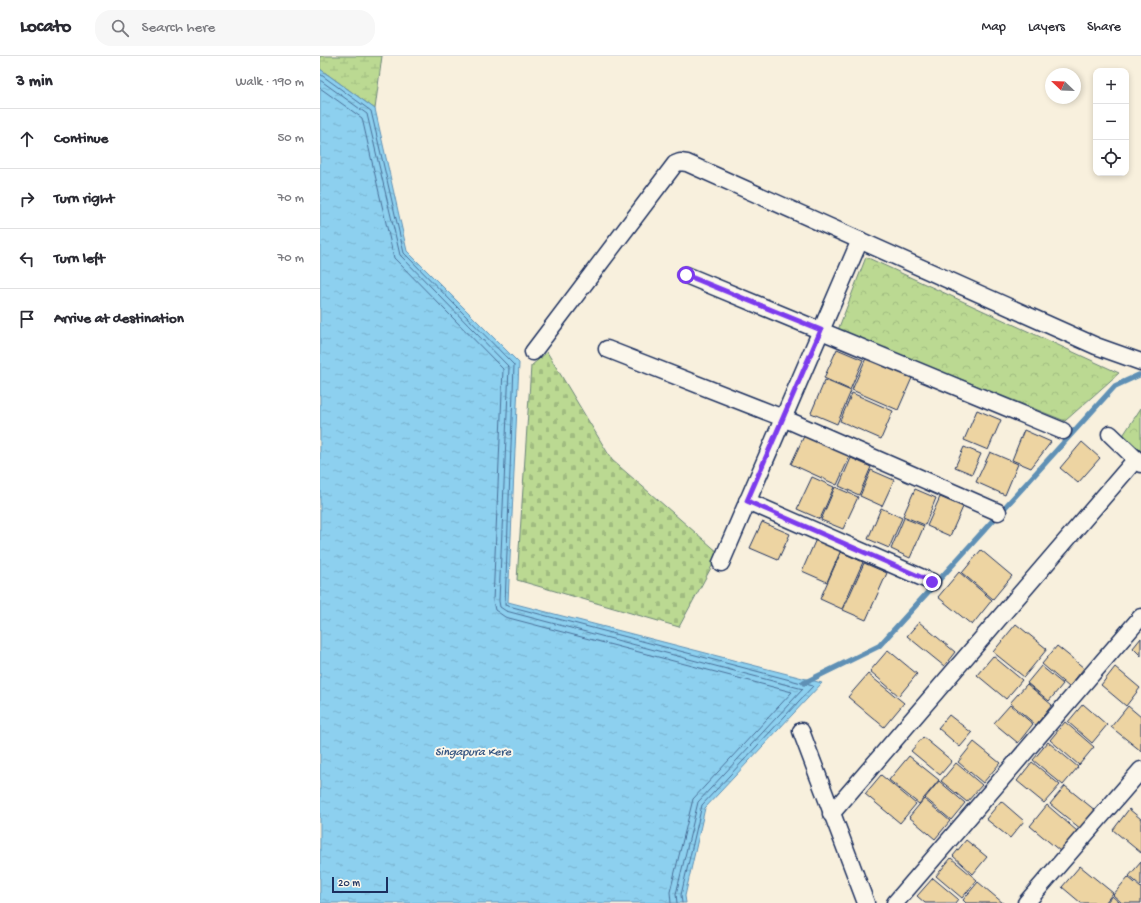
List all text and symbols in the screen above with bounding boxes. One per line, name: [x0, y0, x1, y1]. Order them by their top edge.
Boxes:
search box: [95, 10, 375, 46]
text: Locato: [20, 16, 71, 39]
icon: search: [109, 17, 131, 39]
text: Search here: [141, 19, 215, 37]
text: Map: [982, 19, 1006, 36]
text: Layers: [1028, 19, 1065, 36]
text: Share: [1087, 19, 1121, 36]
north arrow: [1045, 68, 1081, 104]
map controls: [1093, 68, 1129, 176]
button: +: [1093, 68, 1129, 104]
text: 3 min: [16, 72, 53, 92]
text: Walk · 190 m: [235, 75, 304, 90]
button: −: [1093, 104, 1129, 140]
icon: ahead: [16, 128, 38, 150]
text: Continue: [54, 130, 108, 148]
text: 50 m: [277, 131, 304, 146]
button: locate: [1093, 140, 1129, 176]
icon: right: [16, 188, 38, 210]
text: Turn right: [54, 190, 114, 208]
text: 70 m: [278, 191, 304, 206]
icon: left: [16, 248, 38, 270]
text: Turn left: [54, 250, 105, 268]
text: 70 m: [278, 251, 304, 266]
route start: [677, 266, 695, 284]
icon: arrive: [16, 308, 38, 330]
text: Arrive at destination: [54, 310, 184, 328]
route end: [923, 573, 941, 591]
water label: Singapura Kere: [435, 746, 512, 760]
scale bar: [332, 875, 388, 894]
text: 20 m: [338, 878, 360, 890]

